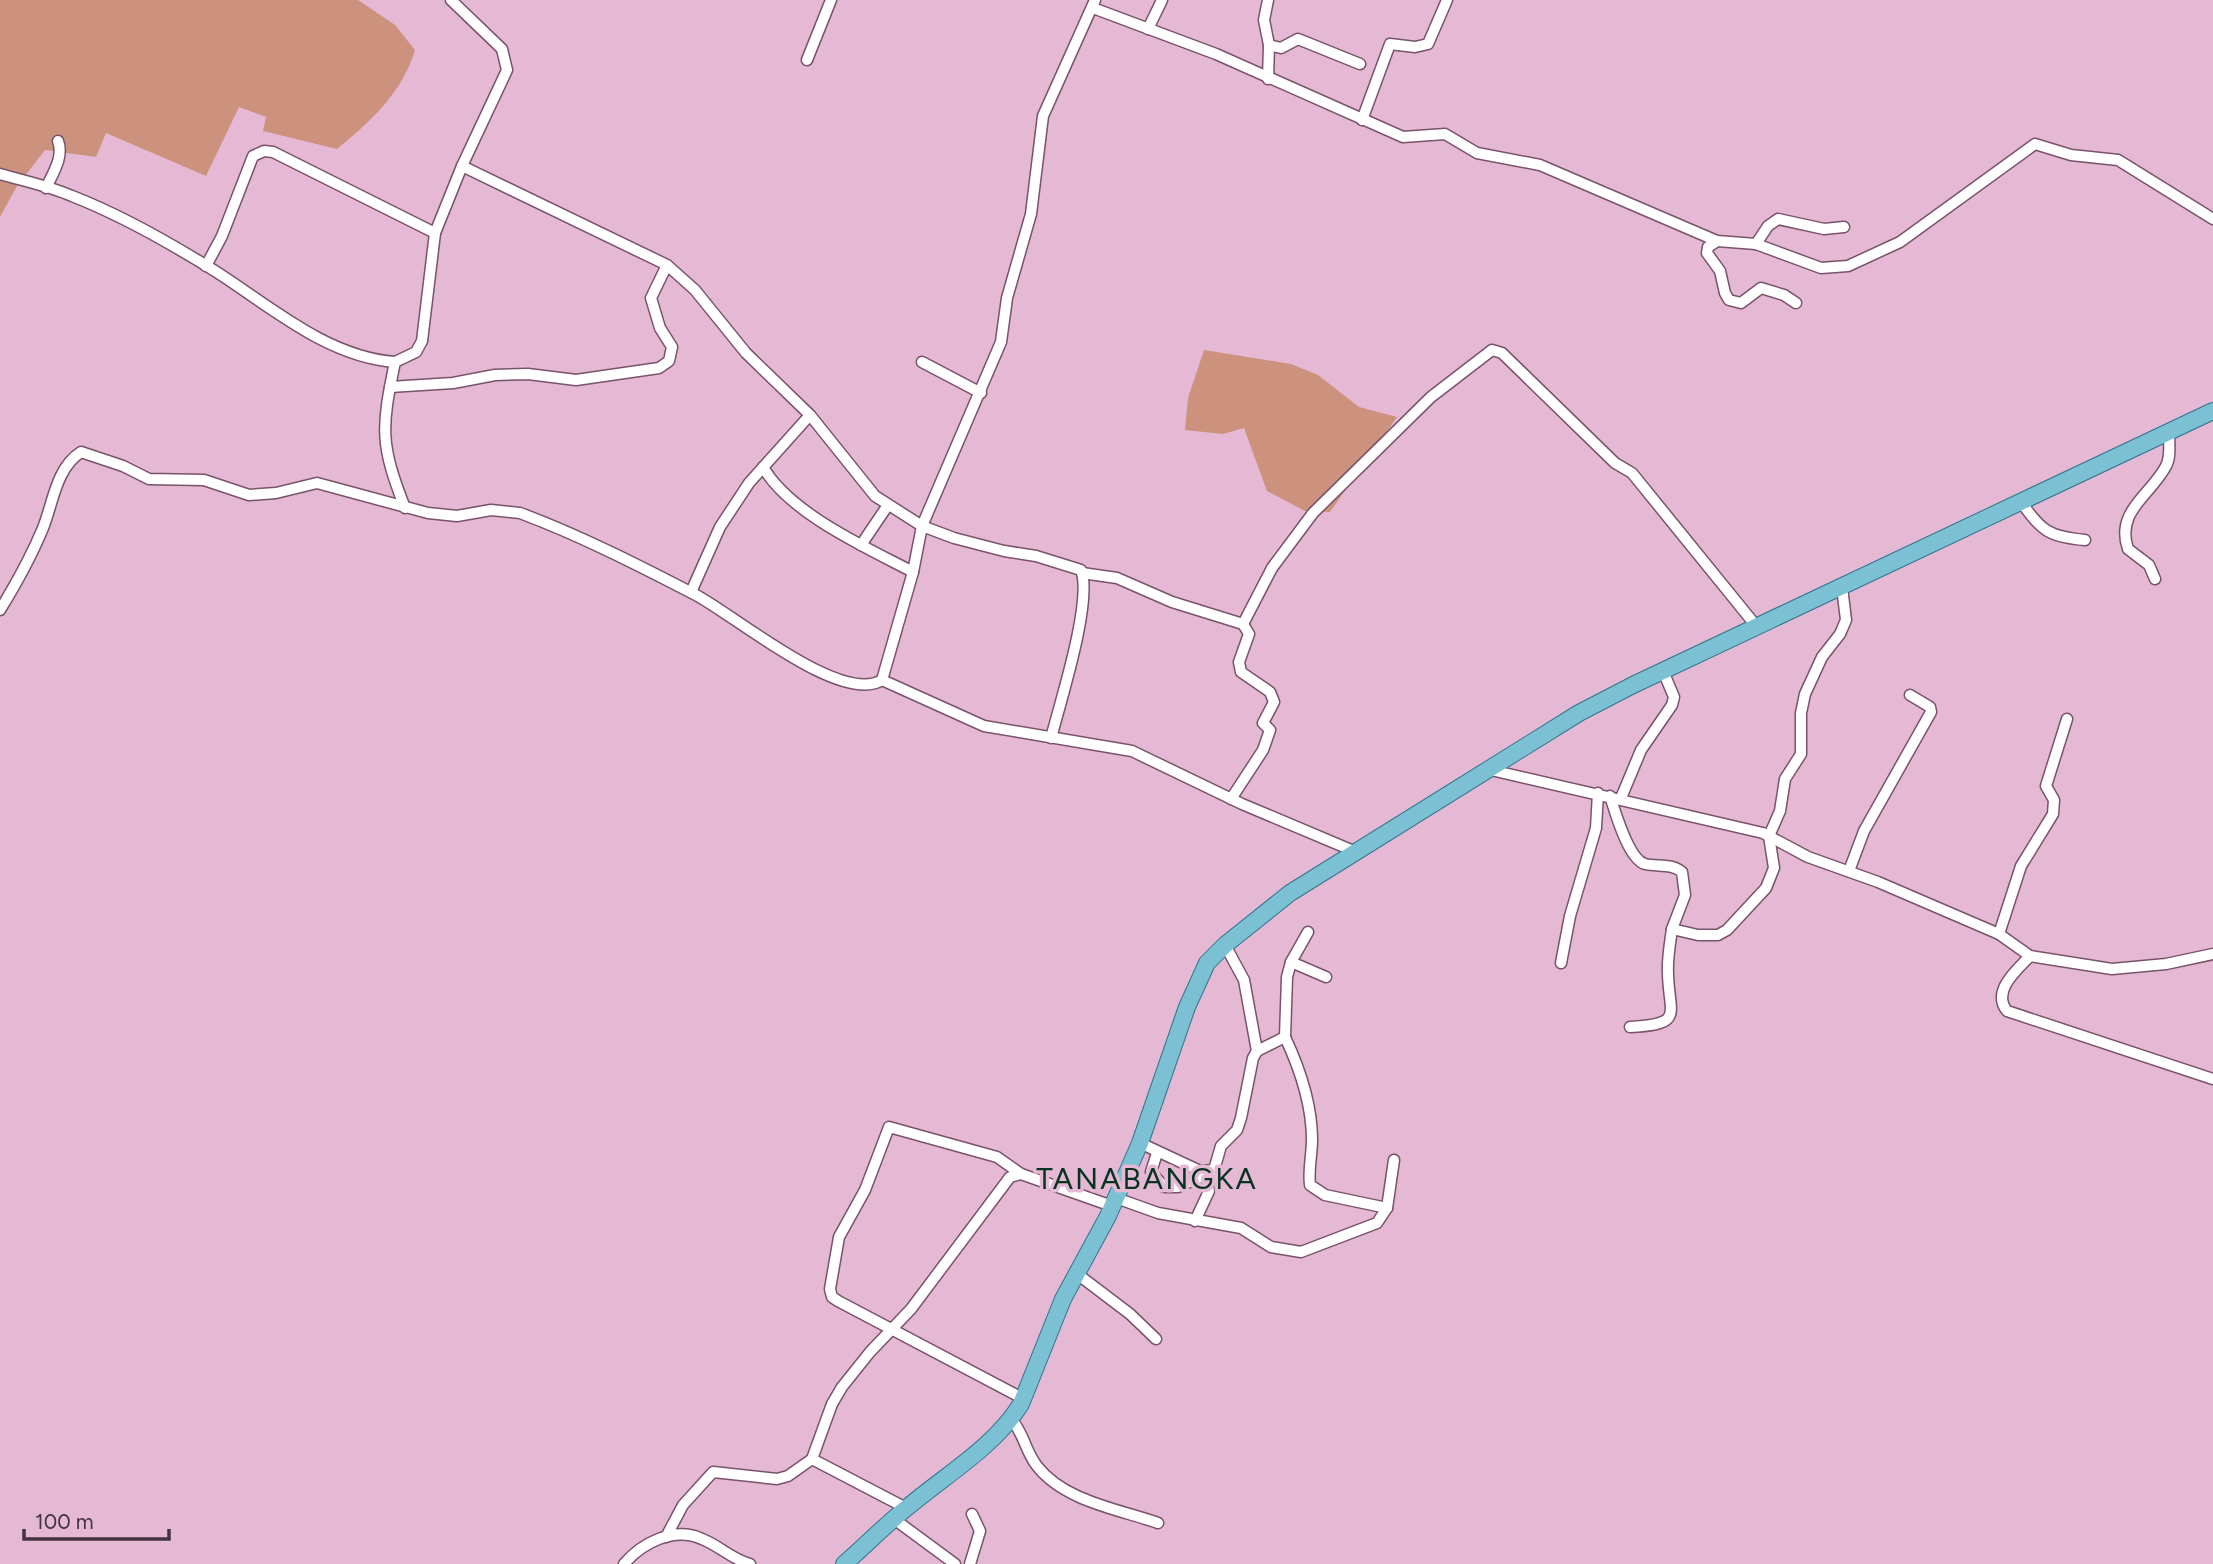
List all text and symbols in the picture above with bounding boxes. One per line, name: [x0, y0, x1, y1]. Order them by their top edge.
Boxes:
district label: TANABANGKA: [1036, 1160, 1258, 1197]
scale bar: [24, 1498, 170, 1542]
text: 100 m: [35, 1509, 94, 1534]

